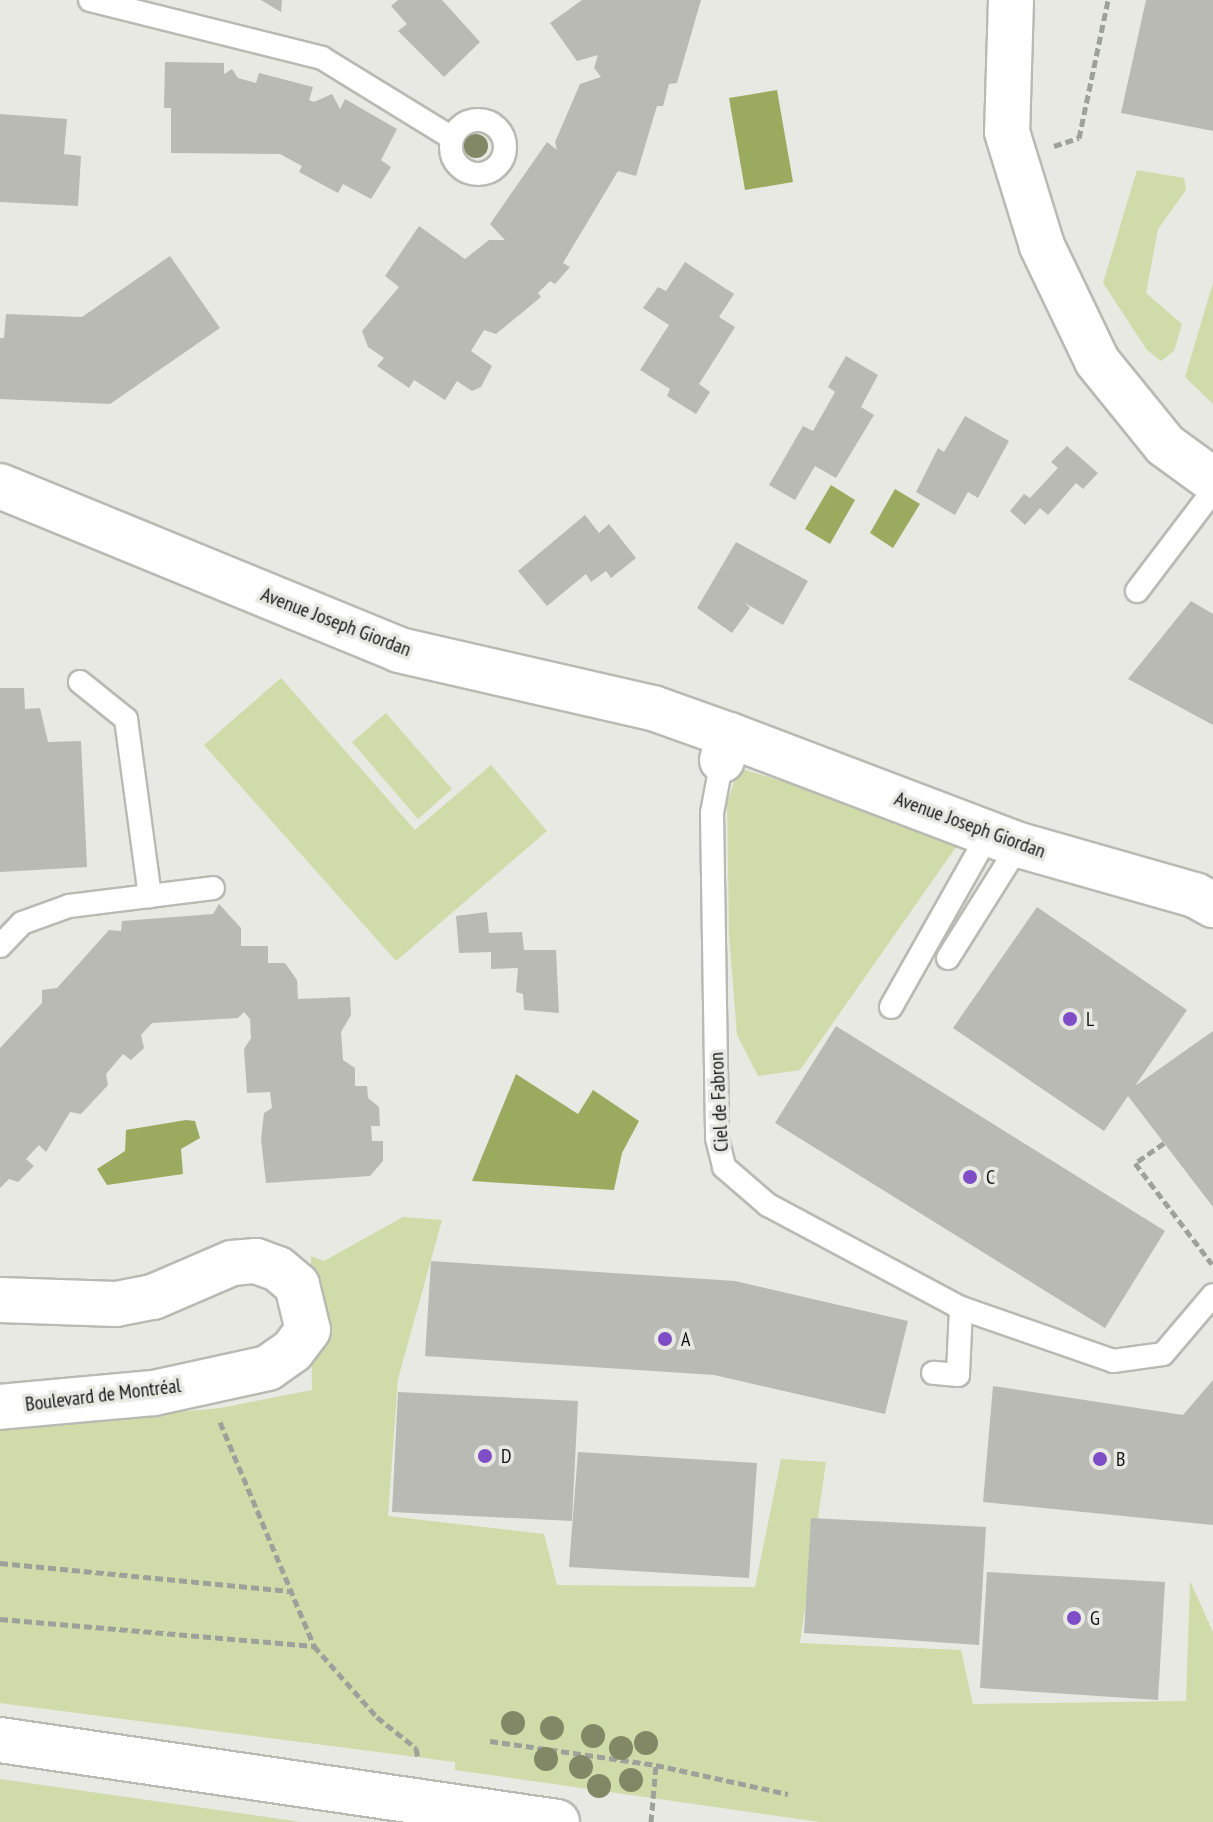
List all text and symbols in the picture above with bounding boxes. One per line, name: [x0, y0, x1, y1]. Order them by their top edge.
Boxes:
street label: Avenue Joseph Giordan: [258, 582, 414, 662]
street label: Avenue Joseph Giordan: [891, 787, 1049, 863]
place label: L: [1086, 1007, 1094, 1031]
marker: L: [1061, 1010, 1079, 1028]
street label: Ciel de Fabron: [704, 1052, 734, 1152]
place label: C: [986, 1165, 995, 1189]
marker: C: [961, 1168, 979, 1186]
place label: A: [681, 1327, 690, 1351]
marker: A: [656, 1330, 674, 1348]
street label: Boulevard de Montréal: [24, 1374, 182, 1416]
place label: D: [501, 1444, 511, 1468]
marker: D: [476, 1447, 494, 1465]
place label: B: [1116, 1447, 1125, 1471]
marker: B: [1091, 1450, 1109, 1468]
place label: G: [1090, 1606, 1100, 1630]
marker: G: [1065, 1609, 1083, 1627]

